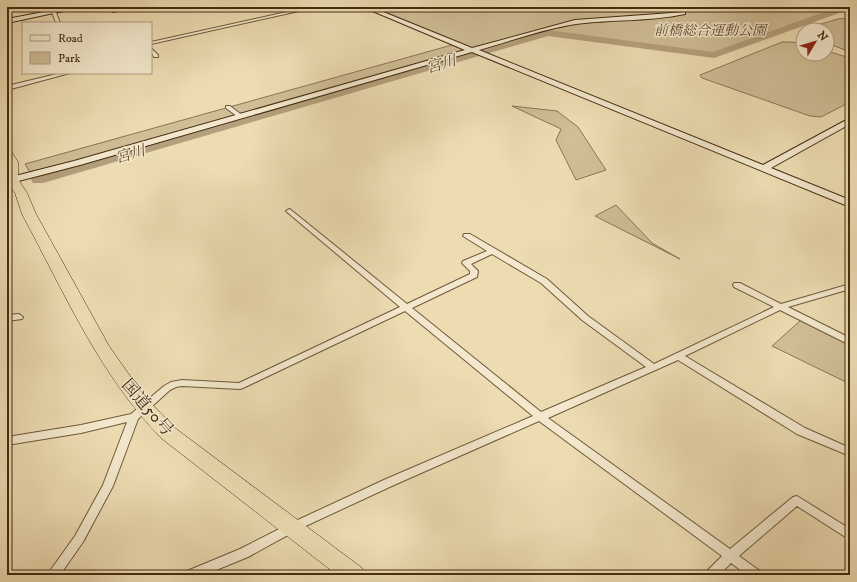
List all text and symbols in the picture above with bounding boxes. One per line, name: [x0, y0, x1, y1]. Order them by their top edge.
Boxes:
legend: [22, 22, 152, 74]
park label: 前橋総合運動公園: [654, 22, 768, 40]
north arrow: [795, 22, 835, 62]
text: N: [814, 29, 830, 44]
text: Road: [58, 31, 83, 46]
text: Park: [58, 51, 80, 66]
water label: 宮川: [424, 51, 460, 78]
water label: 宮川: [113, 141, 149, 168]
street label: 国道50号: [116, 375, 178, 441]

